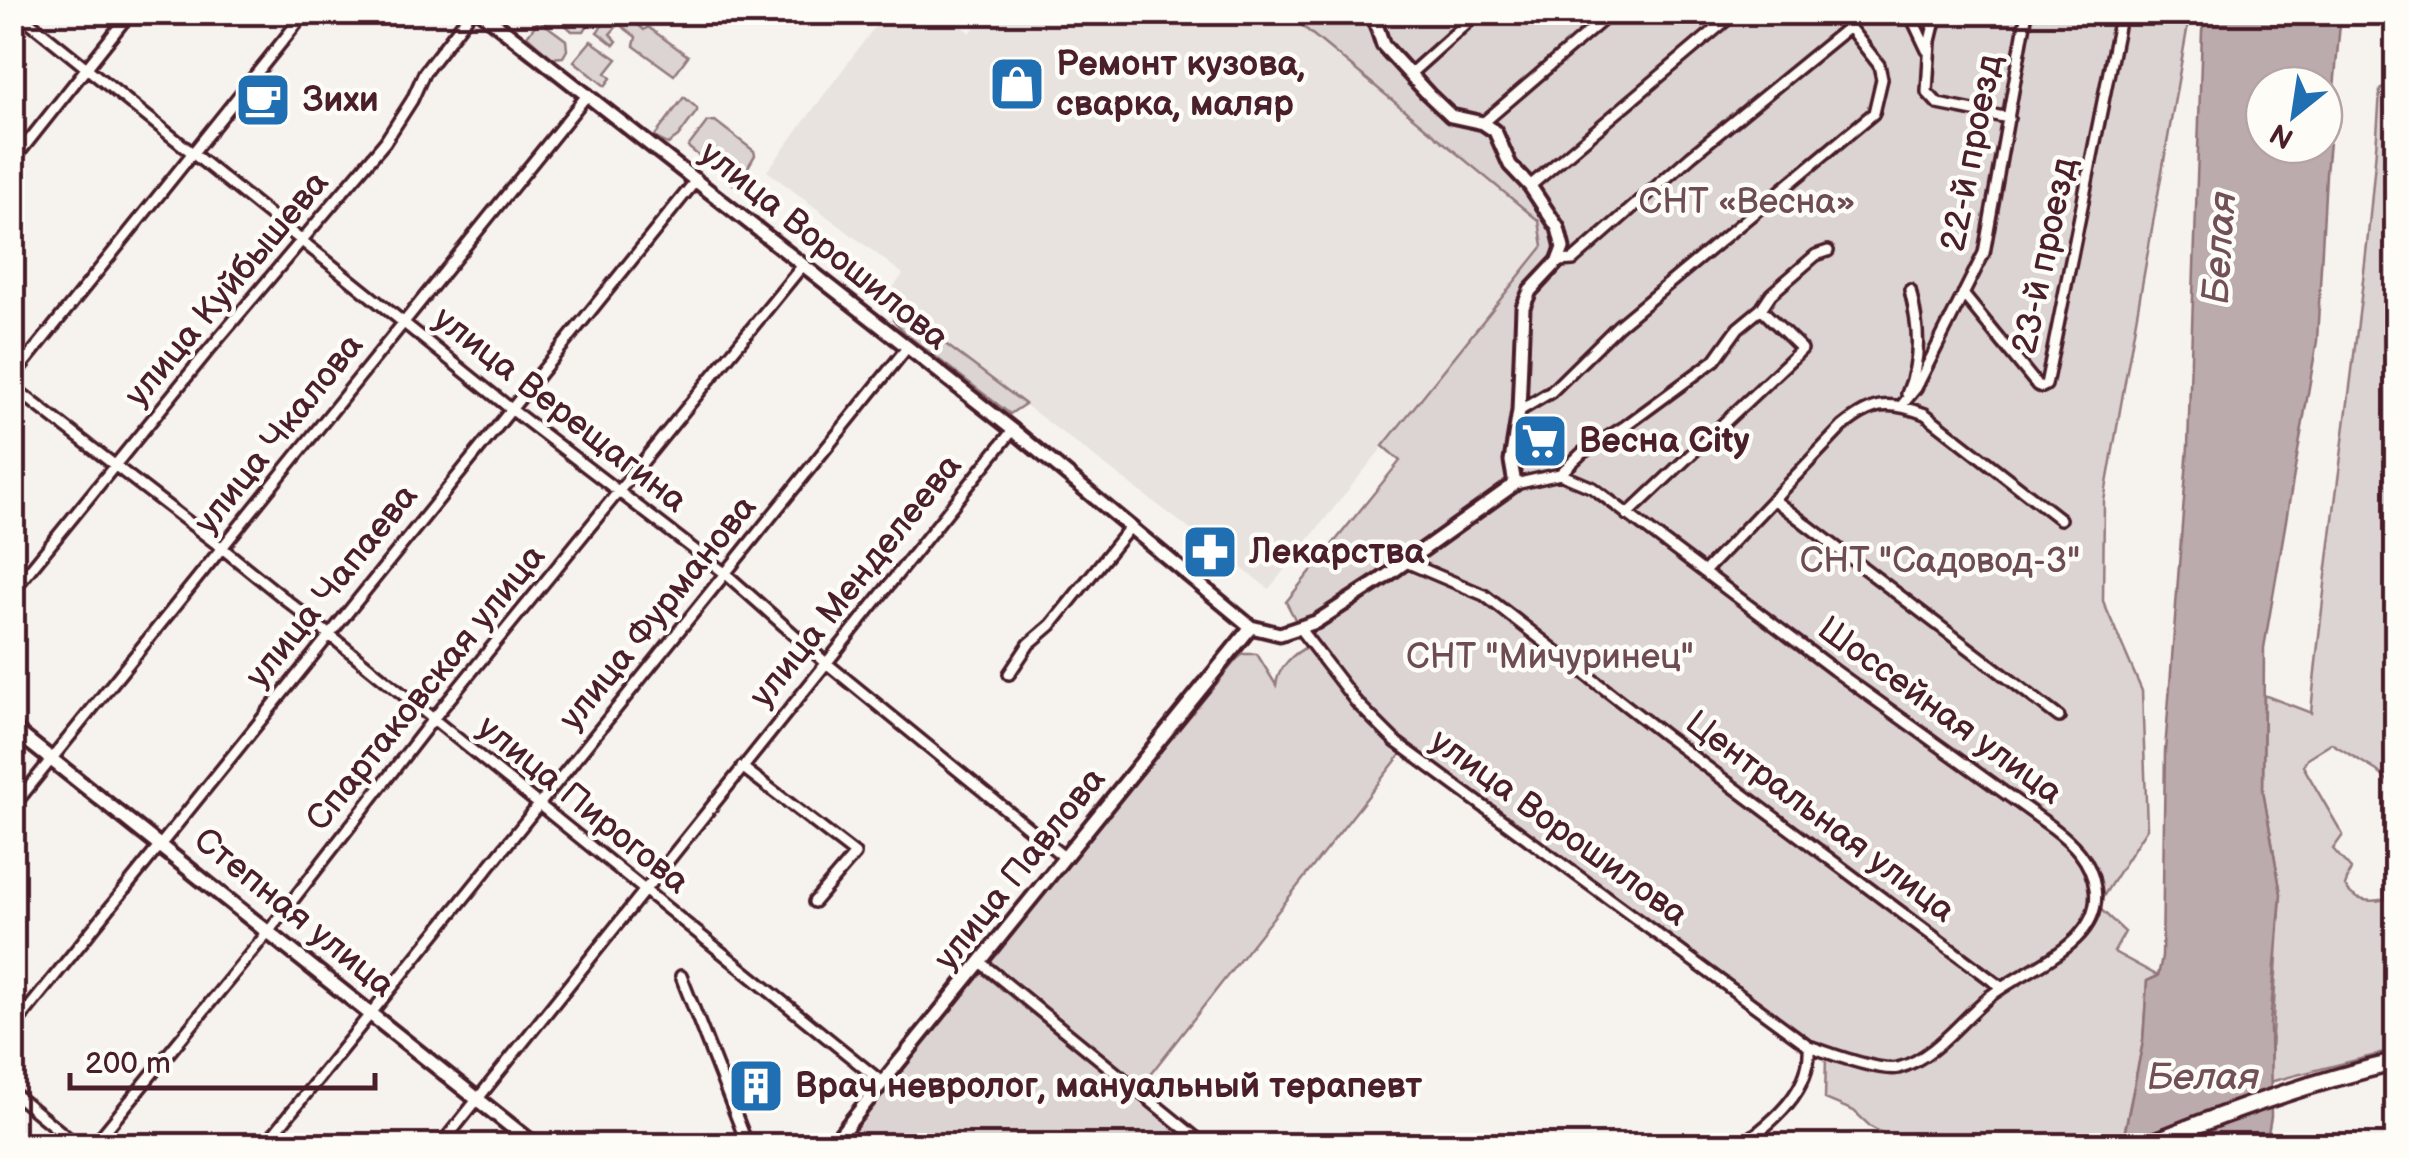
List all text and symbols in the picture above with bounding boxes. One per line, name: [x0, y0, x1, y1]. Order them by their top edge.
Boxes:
place label: Ремонт кузова, сварка, маляр: [1056, 43, 1305, 126]
street label: 22-й проезд: [1932, 51, 2012, 255]
shop icon: Ремонт кузова, сварка, маляр: [987, 54, 1047, 114]
north arrow: [2244, 65, 2344, 165]
cafe icon: Зихи: [233, 70, 293, 130]
place label: Зихи: [302, 79, 379, 122]
text: N: [2265, 116, 2300, 155]
street label: улица Ворошилова: [691, 132, 958, 360]
street label: 23-й проезд: [2003, 154, 2087, 358]
street label: улица Куйбышева: [116, 162, 338, 416]
park label: СНТ «Весна»: [1639, 181, 1855, 224]
water label: Белая: [2194, 190, 2246, 306]
street label: улица Верещагина: [424, 298, 696, 523]
street label: улица Чкалова: [185, 325, 373, 543]
supermarket icon: Весна City: [1510, 411, 1570, 471]
place label: Весна City: [1579, 420, 1750, 463]
street label: улица Менделеева: [741, 445, 972, 716]
street label: улица Чапаева: [237, 475, 427, 697]
street label: улица Фурманова: [550, 487, 766, 739]
pharmacy icon: Лекарства: [1180, 522, 1240, 582]
place label: Лекарства: [1248, 531, 1425, 574]
street label: Спартаковская улица: [297, 536, 555, 840]
park label: СНТ "Садовод-3": [1800, 540, 2080, 583]
street label: Шоссейная улица: [1809, 608, 2071, 814]
park label: СНТ "Мичуринец": [1406, 636, 1694, 679]
street label: Центральная улица: [1677, 702, 1963, 933]
street label: улица Пирогова: [468, 706, 698, 904]
street label: улица Ворошилова: [1422, 720, 1697, 936]
street label: улица Павлова: [925, 759, 1115, 979]
street label: Степная улица: [185, 819, 403, 1007]
scale bar: [70, 1028, 375, 1090]
text: 200 m: [85, 1046, 171, 1082]
water label: Белая: [2147, 1055, 2259, 1100]
building icon: Врач невролог, мануальный терапевт: [726, 1056, 786, 1116]
place label: Врач невролог, мануальный терапевт: [795, 1065, 1423, 1108]

